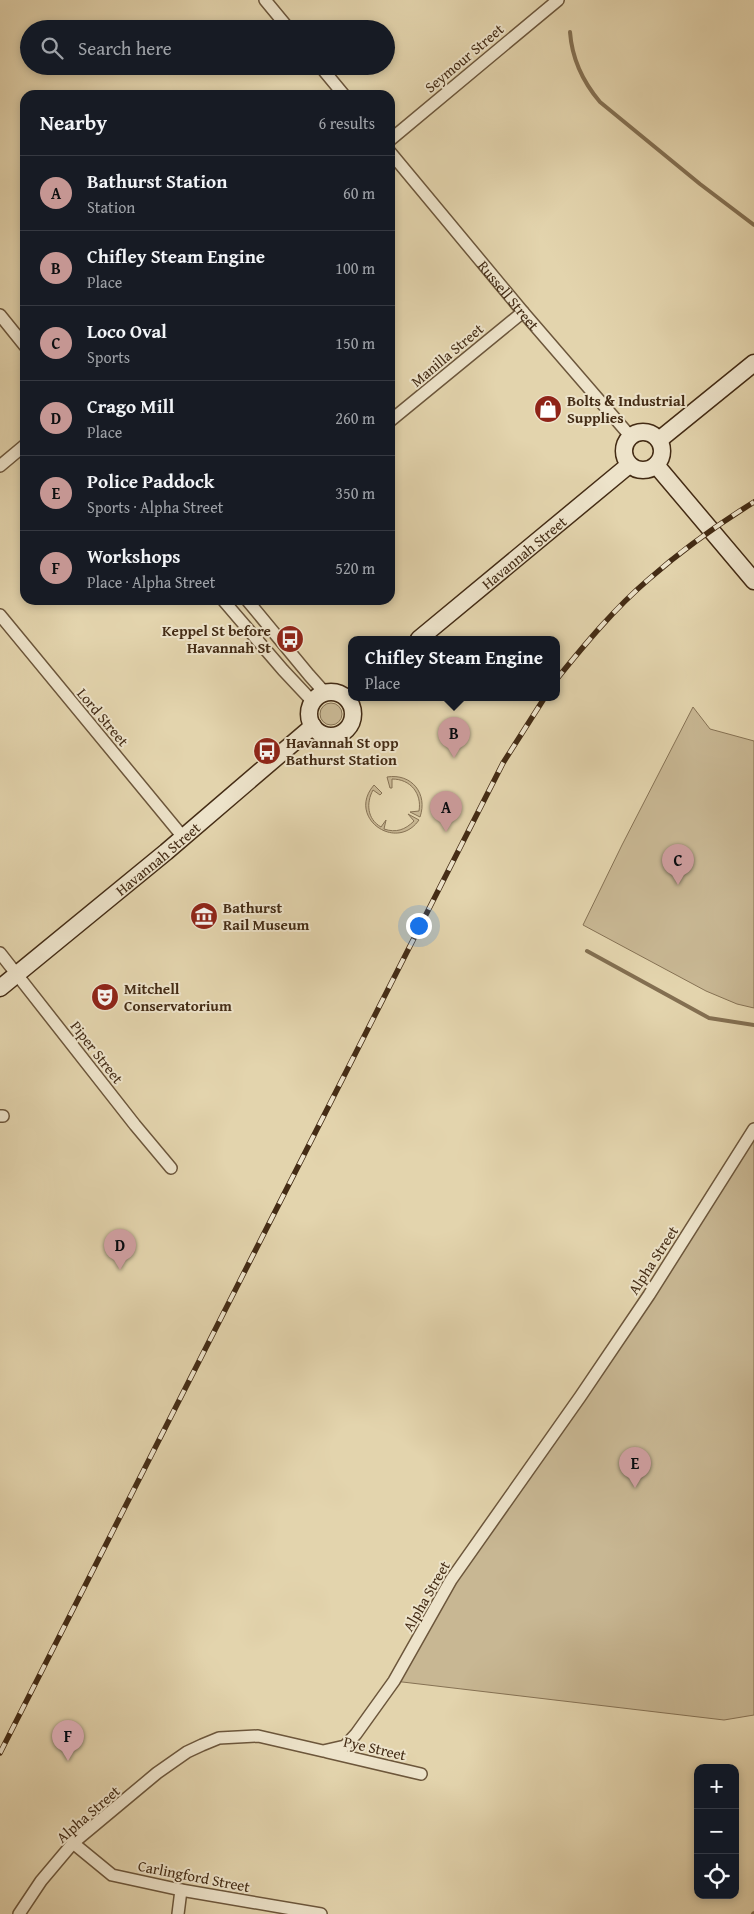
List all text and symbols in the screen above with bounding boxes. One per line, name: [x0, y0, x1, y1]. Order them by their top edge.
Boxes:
street label: Seymour Street: [420, 18, 509, 97]
search box: [20, 20, 395, 75]
icon: search: [38, 34, 66, 62]
text: Search here: [78, 34, 172, 62]
text: Nearby: [40, 107, 107, 138]
text: 6 results: [318, 111, 375, 135]
text: Bathurst Station: [87, 167, 227, 195]
text: A: [51, 181, 61, 205]
text: 60 m: [343, 181, 375, 205]
text: Station: [87, 195, 135, 219]
text: Chifley Steam Engine: [87, 242, 265, 270]
street label: Russell Street: [474, 255, 545, 335]
text: B: [51, 256, 61, 280]
text: 100 m: [335, 256, 375, 280]
text: Place: [87, 270, 122, 294]
text: Loco Oval: [87, 317, 167, 345]
street label: Manilla Street: [406, 318, 488, 392]
text: C: [51, 331, 61, 355]
text: 150 m: [335, 331, 375, 355]
text: Sports: [87, 345, 130, 369]
place label: Bolts & Industrial Supplies: [567, 390, 686, 428]
text: Crago Mill: [87, 392, 174, 420]
shop icon: Bolts & Industrial Supplies: [533, 394, 563, 424]
text: D: [51, 406, 61, 430]
text: 260 m: [335, 406, 375, 430]
text: Place: [87, 420, 122, 444]
text: Police Paddock: [87, 467, 214, 495]
text: E: [52, 481, 60, 505]
text: 350 m: [335, 481, 375, 505]
text: Sports · Alpha Street: [87, 495, 223, 519]
street label: Havannah Street: [477, 510, 571, 594]
text: Workshops: [87, 542, 181, 570]
text: F: [52, 556, 60, 580]
text: 520 m: [335, 556, 375, 580]
text: Place · Alpha Street: [87, 570, 215, 594]
place label: Keppel St before Havannah St: [162, 620, 271, 658]
bus stop icon: Keppel St before Havannah St: [275, 624, 305, 654]
popup: [348, 636, 560, 701]
text: Chifley Steam Engine: [365, 643, 543, 671]
text: Place: [365, 671, 400, 695]
street label: Lord Street: [72, 683, 134, 751]
pin: B: [438, 717, 470, 758]
place label: Havannah St opp Bathurst Station: [286, 732, 399, 770]
bus stop icon: Havannah St opp Bathurst Station: [252, 736, 282, 766]
pin: A: [430, 791, 462, 832]
street label: Havannah Street: [111, 816, 205, 900]
pin: C: [662, 844, 694, 885]
place label: Bathurst Rail Museum: [223, 897, 310, 935]
museum icon: Bathurst Rail Museum: [189, 901, 219, 931]
your location: [406, 913, 432, 939]
place label: Mitchell Conservatorium: [124, 978, 232, 1016]
theatre icon: Mitchell Conservatorium: [90, 982, 120, 1012]
street label: Piper Street: [66, 1016, 129, 1089]
street label: Alpha Street: [623, 1221, 683, 1298]
pin: D: [104, 1229, 136, 1270]
pin: E: [619, 1447, 651, 1488]
street label: Alpha Street: [397, 1556, 455, 1635]
pin: F: [52, 1720, 84, 1761]
street label: Pye Street: [342, 1731, 409, 1766]
map controls: [694, 1764, 739, 1899]
button: +: [694, 1764, 739, 1809]
street label: Alpha Street: [52, 1780, 125, 1848]
button: −: [694, 1809, 739, 1854]
button: locate: [694, 1854, 739, 1899]
street label: Carlingford Street: [136, 1855, 252, 1897]

